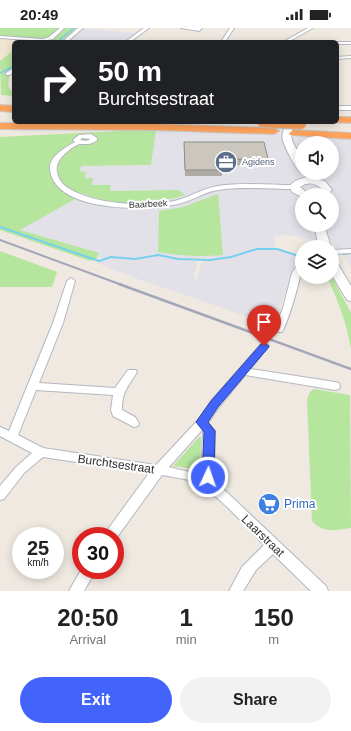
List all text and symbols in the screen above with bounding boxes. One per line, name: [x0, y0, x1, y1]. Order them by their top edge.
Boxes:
text: 20:49: [20, 6, 58, 23]
icon: right: [32, 56, 84, 108]
text: 50 m: [98, 56, 162, 87]
text: Burchtsestraat: [98, 89, 214, 109]
map controls: [295, 136, 339, 284]
button: sound: [295, 136, 339, 180]
office icon: Agidens: [213, 149, 239, 175]
place label: Agidens: [242, 157, 275, 167]
button: search: [295, 188, 339, 232]
street label: Baarbeek: [128, 198, 168, 210]
button: layers: [295, 240, 339, 284]
pin: [247, 305, 281, 346]
icon: arrive: [253, 311, 275, 333]
street label: Burchtsestraat: [77, 452, 156, 476]
position arrow: [187, 456, 229, 498]
supermarket icon: Prima: [256, 491, 282, 517]
place label: Prima: [284, 497, 316, 511]
street label: Laarstraat: [239, 512, 288, 560]
speed limit sign: 30: [72, 527, 124, 579]
text: 25: [27, 537, 49, 559]
text: km/h: [27, 557, 49, 568]
text: 20:50: [57, 604, 119, 631]
text: 1: [179, 604, 193, 631]
text: 150: [254, 604, 294, 631]
text: Arrival: [69, 632, 106, 647]
text: min: [176, 632, 197, 647]
text: m: [268, 632, 279, 647]
button: Exit: [20, 677, 172, 723]
button: Share: [180, 677, 331, 723]

